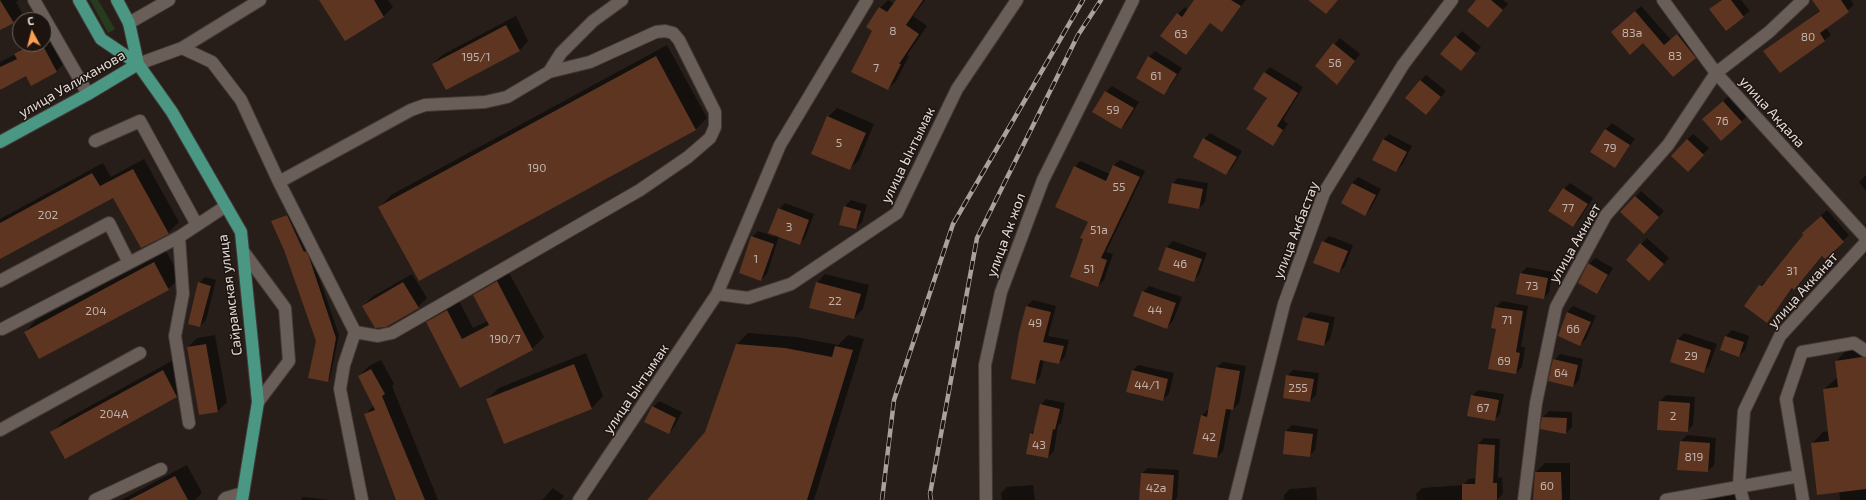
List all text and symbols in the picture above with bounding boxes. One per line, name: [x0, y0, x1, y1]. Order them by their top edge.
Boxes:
north arrow: [12, 12, 52, 52]
text: С: [27, 14, 35, 27]
house number: 8: [889, 24, 897, 38]
house number: 83а: [1622, 26, 1642, 40]
house number: 63: [1174, 27, 1188, 41]
house number: 80: [1801, 30, 1815, 44]
street label: улица Уалиханова: [16, 47, 128, 121]
house number: 83: [1668, 49, 1682, 63]
house number: 195/1: [461, 50, 491, 64]
house number: 56: [1328, 56, 1342, 70]
house number: 7: [873, 61, 879, 75]
house number: 61: [1150, 69, 1162, 83]
street label: улица Акдала: [1736, 73, 1808, 151]
house number: 59: [1106, 103, 1120, 117]
street label: улица Ынтымак: [877, 104, 939, 206]
house number: 76: [1715, 114, 1729, 128]
house number: 5: [836, 136, 842, 150]
house number: 79: [1603, 141, 1617, 155]
house number: 190: [528, 161, 546, 175]
street label: улица Акбастау: [1270, 179, 1322, 281]
house number: 55: [1113, 180, 1125, 194]
street label: улица Ак жол: [983, 191, 1029, 279]
street label: улица Акниет: [1545, 200, 1605, 286]
house number: 77: [1562, 201, 1574, 215]
house number: 202: [38, 208, 58, 222]
house number: 3: [786, 220, 792, 234]
house number: 51а: [1090, 223, 1108, 237]
street label: Сайрамская улица: [214, 233, 246, 357]
street label: улица Акканат: [1765, 249, 1841, 331]
house number: 1: [754, 252, 758, 266]
house number: 46: [1173, 257, 1187, 271]
house number: 51: [1083, 262, 1095, 276]
house number: 31: [1786, 264, 1798, 278]
house number: 73: [1526, 279, 1538, 293]
house number: 22: [828, 294, 842, 308]
house number: 44: [1148, 303, 1162, 317]
house number: 204: [85, 304, 107, 318]
house number: 71: [1502, 313, 1512, 327]
house number: 49: [1028, 316, 1042, 330]
house number: 66: [1566, 322, 1580, 336]
house number: 190/7: [489, 332, 521, 346]
street label: улица Ынтымак: [600, 341, 672, 437]
house number: 29: [1684, 349, 1698, 363]
house number: 69: [1497, 354, 1511, 368]
house number: 64: [1554, 366, 1568, 380]
house number: 44/1: [1134, 378, 1160, 392]
house number: 255: [1288, 381, 1308, 395]
house number: 67: [1476, 401, 1490, 415]
house number: 204А: [100, 407, 128, 421]
house number: 2: [1670, 409, 1676, 423]
house number: 42: [1202, 430, 1216, 444]
house number: 43: [1032, 438, 1046, 452]
house number: 819: [1685, 450, 1703, 464]
house number: 60: [1540, 479, 1554, 493]
house number: 42а: [1146, 481, 1166, 495]

